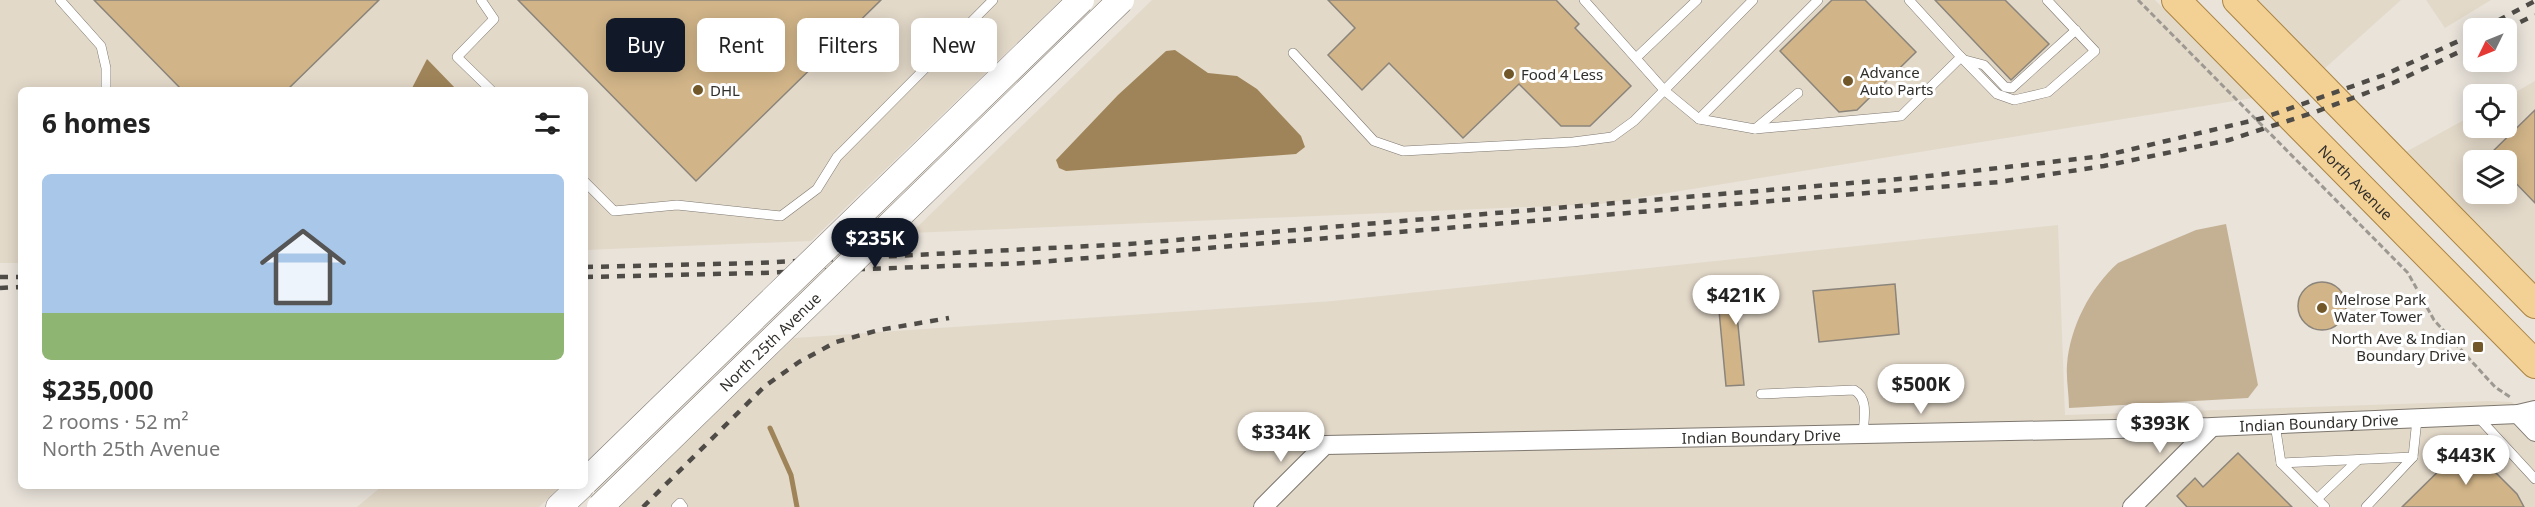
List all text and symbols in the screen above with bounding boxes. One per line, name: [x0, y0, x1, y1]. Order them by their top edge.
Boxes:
chip: Buy: [606, 18, 685, 72]
chip: Rent: [697, 18, 785, 72]
chip: Filters: [797, 18, 899, 72]
chip: New: [911, 18, 997, 72]
north arrow: [2463, 18, 2517, 72]
map controls: [2463, 18, 2517, 204]
place label: Advance Auto Parts: [1860, 62, 1934, 99]
place label: Food 4 Less: [1521, 64, 1603, 84]
marker: Food 4 Less: [1502, 67, 1516, 81]
marker: Advance Auto Parts: [1841, 74, 1855, 88]
place label: DHL: [710, 80, 740, 100]
marker: DHL: [691, 83, 705, 97]
button: locate: [2463, 84, 2517, 138]
text: 6 homes: [42, 105, 151, 141]
icon: filters: [531, 107, 564, 140]
street label: North Avenue: [2314, 140, 2397, 224]
button: layers: [2463, 150, 2517, 204]
icon: home: [249, 213, 357, 321]
pin: $235K: [833, 218, 917, 269]
text: $235K: [845, 224, 905, 251]
pin: $421K: [1694, 275, 1778, 326]
text: $421K: [1706, 281, 1766, 308]
street label: North 25th Avenue: [715, 288, 825, 396]
place label: Melrose Park Water Tower: [2334, 289, 2426, 326]
marker: Melrose Park Water Tower: [2315, 301, 2329, 315]
place label: North Ave & Indian Boundary Drive: [2331, 328, 2466, 365]
marker: North Ave & Indian Boundary Drive: [2471, 340, 2485, 354]
pin: $500K: [1879, 364, 1963, 415]
text: $500K: [1891, 370, 1951, 397]
text: $235,000: [42, 372, 154, 408]
pin: $393K: [2118, 403, 2202, 454]
text: 2 rooms · 52 m²: [42, 408, 189, 435]
text: $393K: [2130, 409, 2190, 436]
street label: Indian Boundary Drive: [2239, 409, 2399, 436]
pin: $334K: [1239, 412, 1323, 463]
text: $334K: [1251, 418, 1311, 445]
street label: Indian Boundary Drive: [1682, 425, 1841, 448]
text: North 25th Avenue: [42, 435, 220, 462]
pin: $443K: [2424, 435, 2508, 486]
text: $443K: [2436, 441, 2496, 468]

